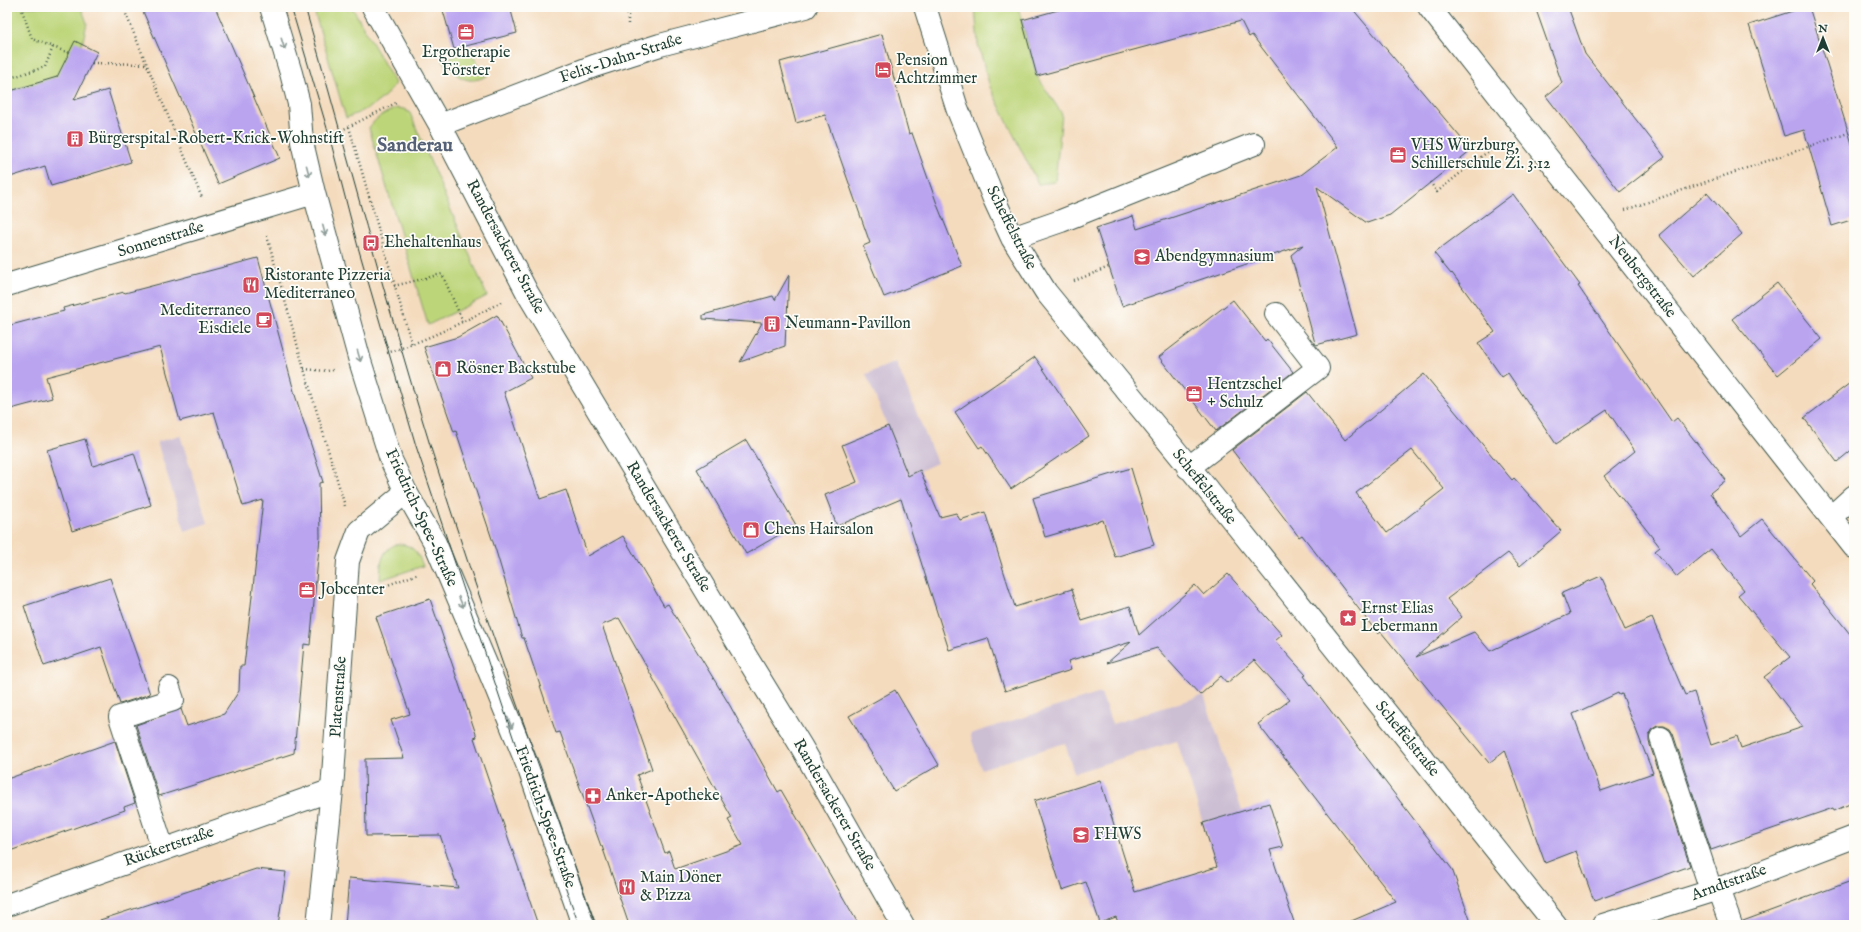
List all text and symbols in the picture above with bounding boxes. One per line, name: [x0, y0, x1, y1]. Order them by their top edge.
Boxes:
north arrow: [1803, 18, 1843, 58]
office icon: Ergotherapie Förster: [456, 22, 476, 42]
text: N: [1817, 22, 1828, 36]
street label: Felix-Dahn-Straße: [557, 30, 685, 88]
one-way arrow: [279, 38, 287, 50]
place label: Ergotherapie Förster: [422, 43, 510, 81]
place label: Pension Achtzimmer: [895, 51, 977, 89]
hotel icon: Pension Achtzimmer: [873, 60, 893, 80]
building icon: Bürgerspital-Robert-Krick-Wohnstift: [65, 129, 85, 149]
place label: Bürgerspital-Robert-Krick-Wohnstift: [88, 129, 344, 149]
district label: Sanderau: [377, 133, 453, 158]
place label: VHS Würzburg, Schillerschule Zi. 3.12: [1410, 136, 1550, 174]
office icon: VHS Würzburg, Schillerschule Zi. 3.12: [1388, 145, 1408, 165]
one-way arrow: [305, 164, 312, 177]
street label: Randersackerer Straße: [461, 176, 549, 318]
street label: Scheffelstraße: [981, 183, 1041, 273]
street label: Sonnenstraße: [115, 217, 207, 263]
one-way arrow: [321, 224, 328, 237]
street label: Neubergstraße: [1604, 232, 1680, 322]
bus stop icon: Ehehaltenhaus: [361, 233, 381, 253]
place label: Ehehaltenhaus: [384, 233, 482, 253]
school or university icon: Abendgymnasium: [1132, 247, 1152, 267]
place label: Abendgymnasium: [1154, 247, 1274, 267]
place label: Ristorante Pizzeria Mediterraneo: [264, 266, 390, 304]
restaurant icon: Ristorante Pizzeria Mediterraneo: [241, 275, 261, 295]
place label: Mediterraneo Eisdiele: [160, 301, 251, 339]
cafe icon: Mediterraneo Eisdiele: [254, 310, 274, 330]
building icon: Neumann-Pavillon: [762, 314, 782, 334]
place label: Neumann-Pavillon: [785, 314, 911, 334]
one-way arrow: [356, 349, 363, 362]
shop icon: Rösner Backstube: [433, 359, 453, 379]
place label: Rösner Backstube: [456, 359, 576, 379]
place label: Hentzschel + Schulz: [1207, 375, 1283, 413]
office icon: Hentzschel + Schulz: [1184, 384, 1204, 404]
street label: Scheffelstraße: [1167, 445, 1241, 529]
street label: Friedrich-Spee-Straße: [380, 446, 462, 590]
street label: Randersackerer Straße: [621, 458, 715, 596]
shop icon: Chens Hairsalon: [741, 520, 761, 540]
place label: Chens Hairsalon: [764, 520, 874, 540]
office icon: Jobcenter: [297, 580, 317, 600]
place label: Jobcenter: [318, 580, 385, 600]
one-way arrow: [457, 596, 465, 608]
place label: Ernst Elias Lebermann: [1361, 599, 1438, 637]
place icon: Ernst Elias Lebermann: [1338, 608, 1358, 628]
street label: Platenstraße: [326, 656, 352, 738]
street label: Scheffelstraße: [1370, 697, 1444, 781]
one-way arrow: [506, 716, 514, 728]
street label: Randersackerer Straße: [788, 735, 880, 875]
street label: Friedrich-Spee-Straße: [510, 743, 580, 891]
pharmacy icon: Anker-Apotheke: [583, 786, 603, 806]
place label: Anker-Apotheke: [605, 786, 720, 806]
street label: Rückertstraße: [121, 822, 217, 872]
school or university icon: FHWS: [1071, 825, 1091, 845]
place label: FHWS: [1094, 825, 1141, 845]
street label: Arndtstraße: [1688, 860, 1769, 906]
place label: Main Döner & Pizza: [640, 868, 722, 906]
restaurant icon: Main Döner & Pizza: [617, 877, 637, 897]

